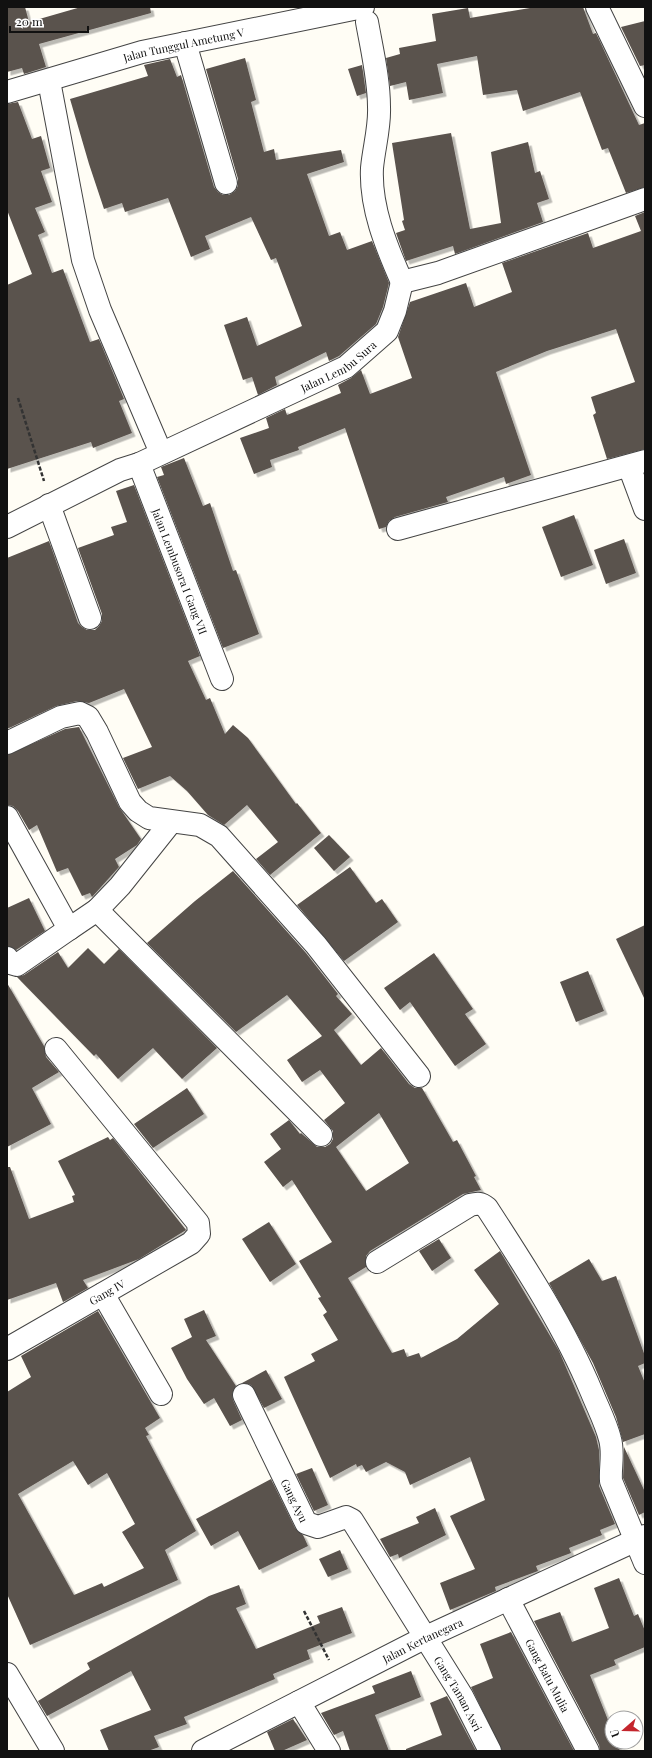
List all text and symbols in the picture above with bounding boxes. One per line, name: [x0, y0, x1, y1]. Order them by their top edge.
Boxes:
scale bar: [10, 8, 88, 34]
text: 20 m: [16, 13, 43, 29]
street label: Jalan Tunggul Ametung V: [120, 24, 245, 65]
street label: Jalan Lembu Sura: [297, 336, 379, 395]
street label: Jalan Lembusora I Gang VII: [149, 505, 212, 637]
street label: Gang IV: [86, 1275, 127, 1308]
street label: Gang Ayu: [278, 1476, 312, 1525]
street label: Jalan Kertanegara: [379, 1614, 465, 1666]
street label: Gang Batu Mulia: [522, 1636, 574, 1715]
street label: Gang Taman Asri: [431, 1653, 486, 1734]
north arrow: [604, 1710, 644, 1750]
text: U: [606, 1727, 622, 1740]

